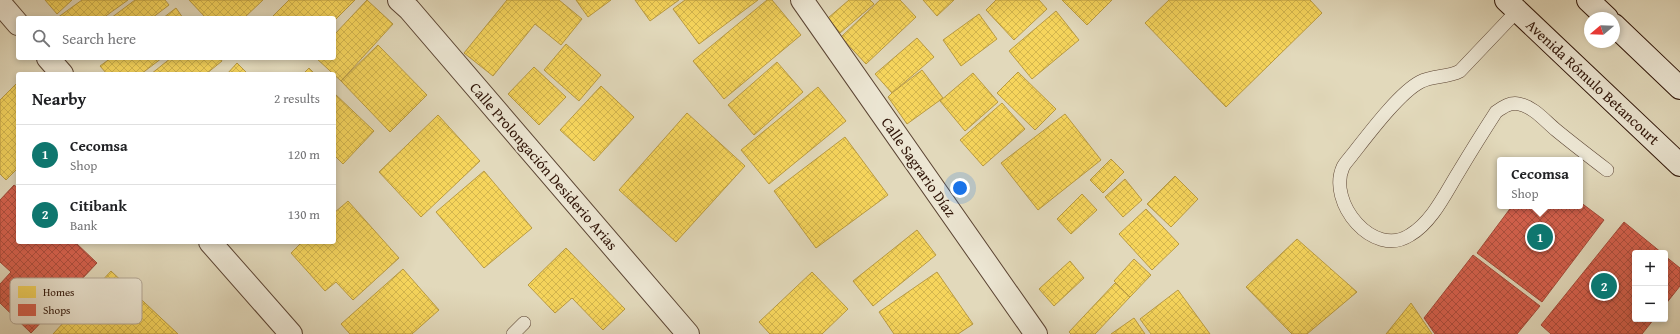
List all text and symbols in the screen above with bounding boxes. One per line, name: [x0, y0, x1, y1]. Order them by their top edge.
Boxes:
north arrow: [1584, 12, 1620, 48]
street label: Avenida Rómulo Betancourt: [1522, 14, 1665, 150]
search box: [16, 16, 336, 60]
icon: search: [30, 27, 52, 49]
text: Search here: [62, 28, 136, 49]
street label: Calle Prolongación Desiderio Arias: [465, 78, 623, 254]
text: Nearby: [32, 86, 86, 111]
text: 2 results: [274, 89, 320, 108]
street label: Calle Sagrario Díaz: [877, 113, 961, 221]
text: Cecomsa: [70, 135, 128, 156]
text: 1: [42, 145, 48, 164]
text: 120 m: [288, 145, 320, 164]
text: Shop: [70, 156, 97, 175]
popup: [1497, 157, 1583, 209]
text: Cecomsa: [1511, 163, 1569, 184]
your location: [950, 178, 970, 198]
text: Shop: [1511, 184, 1538, 203]
text: Citibank: [70, 195, 127, 216]
text: 2: [42, 205, 48, 224]
text: 130 m: [288, 205, 320, 224]
text: Bank: [70, 216, 97, 235]
pin: 1: [1527, 222, 1553, 252]
map controls: [1632, 250, 1668, 322]
button: +: [1632, 250, 1668, 286]
pin: 2: [1591, 271, 1617, 301]
legend: [10, 278, 142, 324]
text: Homes: [43, 284, 74, 300]
button: −: [1632, 286, 1668, 322]
text: Shops: [43, 302, 70, 318]

